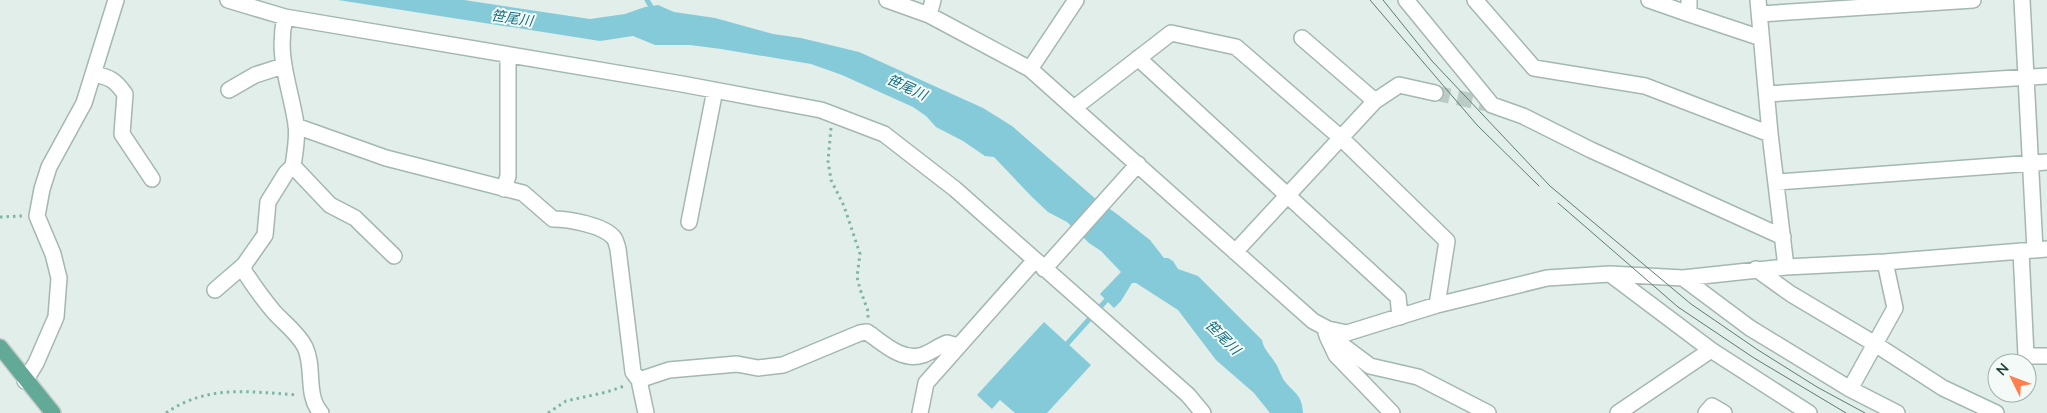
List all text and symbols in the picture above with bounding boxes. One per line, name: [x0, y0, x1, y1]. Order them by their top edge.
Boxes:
water label: 笹尾川: [490, 6, 536, 30]
water label: 笹尾川: [884, 70, 932, 105]
water label: 笹尾川: [1202, 316, 1246, 360]
north arrow: [1987, 353, 2037, 403]
text: N: [1992, 359, 2013, 379]

